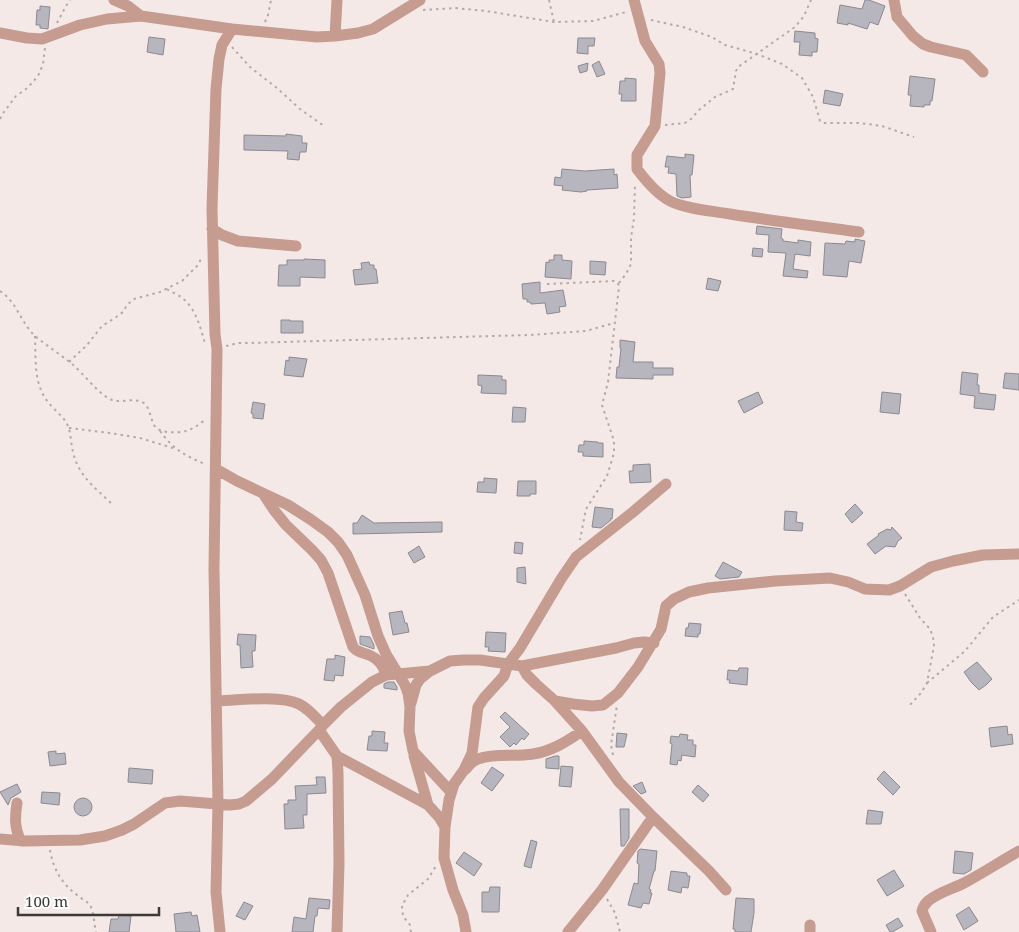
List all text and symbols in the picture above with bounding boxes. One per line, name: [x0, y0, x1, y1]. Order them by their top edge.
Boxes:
scale bar: [18, 884, 159, 916]
text: 100 m: [25, 891, 68, 911]

